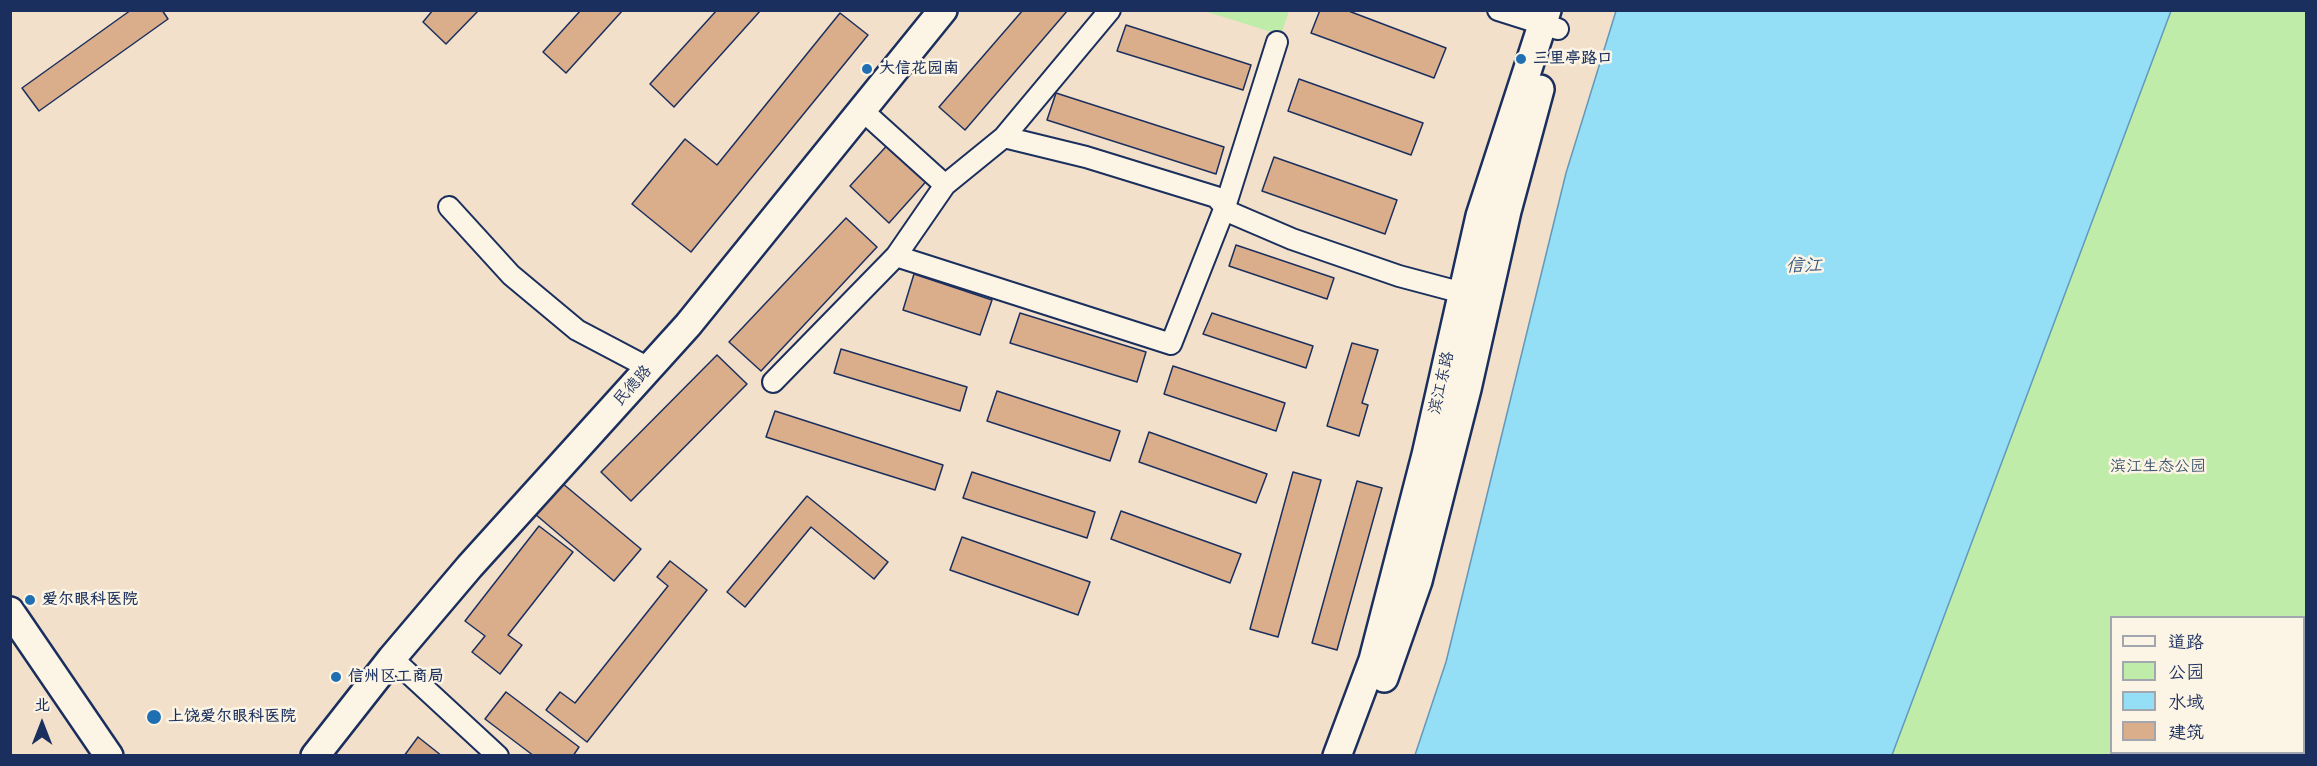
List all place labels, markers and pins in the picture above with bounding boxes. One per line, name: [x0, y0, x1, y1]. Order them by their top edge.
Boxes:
place label: 三里亭路口: [1533, 49, 1613, 69]
marker: 三里亭路口: [1514, 52, 1528, 66]
place label: 大信花园南: [879, 59, 959, 79]
marker: 大信花园南: [860, 62, 874, 76]
place label: 爱尔眼科医院: [42, 590, 138, 610]
marker: 爱尔眼科医院: [23, 593, 37, 607]
place label: 信州区工商局: [348, 667, 444, 687]
marker: 信州区工商局: [329, 670, 343, 684]
place label: 上饶爱尔眼科医院: [168, 707, 296, 727]
marker: 上饶爱尔眼科医院: [145, 708, 163, 726]

